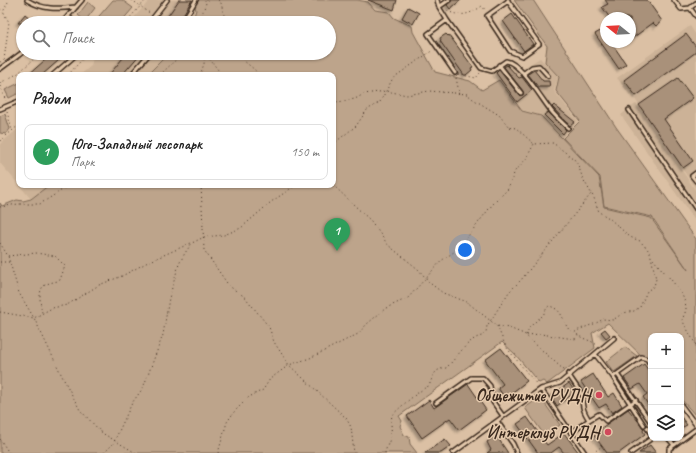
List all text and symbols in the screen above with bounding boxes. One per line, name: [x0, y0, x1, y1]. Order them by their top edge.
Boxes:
north arrow: [600, 12, 636, 48]
search box: [16, 16, 336, 60]
icon: search: [30, 27, 52, 49]
text: Поиск: [62, 29, 94, 48]
text: Рядом: [32, 88, 70, 109]
text: Юго-Западный лесопарк: [71, 135, 202, 154]
text: 1: [43, 144, 49, 160]
text: 150 m: [291, 144, 319, 160]
text: Парк: [71, 154, 94, 170]
pin: 1: [324, 218, 350, 251]
your location: [455, 240, 475, 260]
map controls: [648, 333, 684, 441]
button: +: [648, 333, 684, 369]
button: −: [648, 369, 684, 405]
place label: Общежитие РУДН: [476, 385, 594, 406]
marker: Общежитие РУДН: [594, 390, 604, 400]
button: layers: [648, 405, 684, 441]
place label: Интерклуб РУДН: [487, 422, 603, 443]
marker: Интерклуб РУДН: [603, 427, 613, 437]

